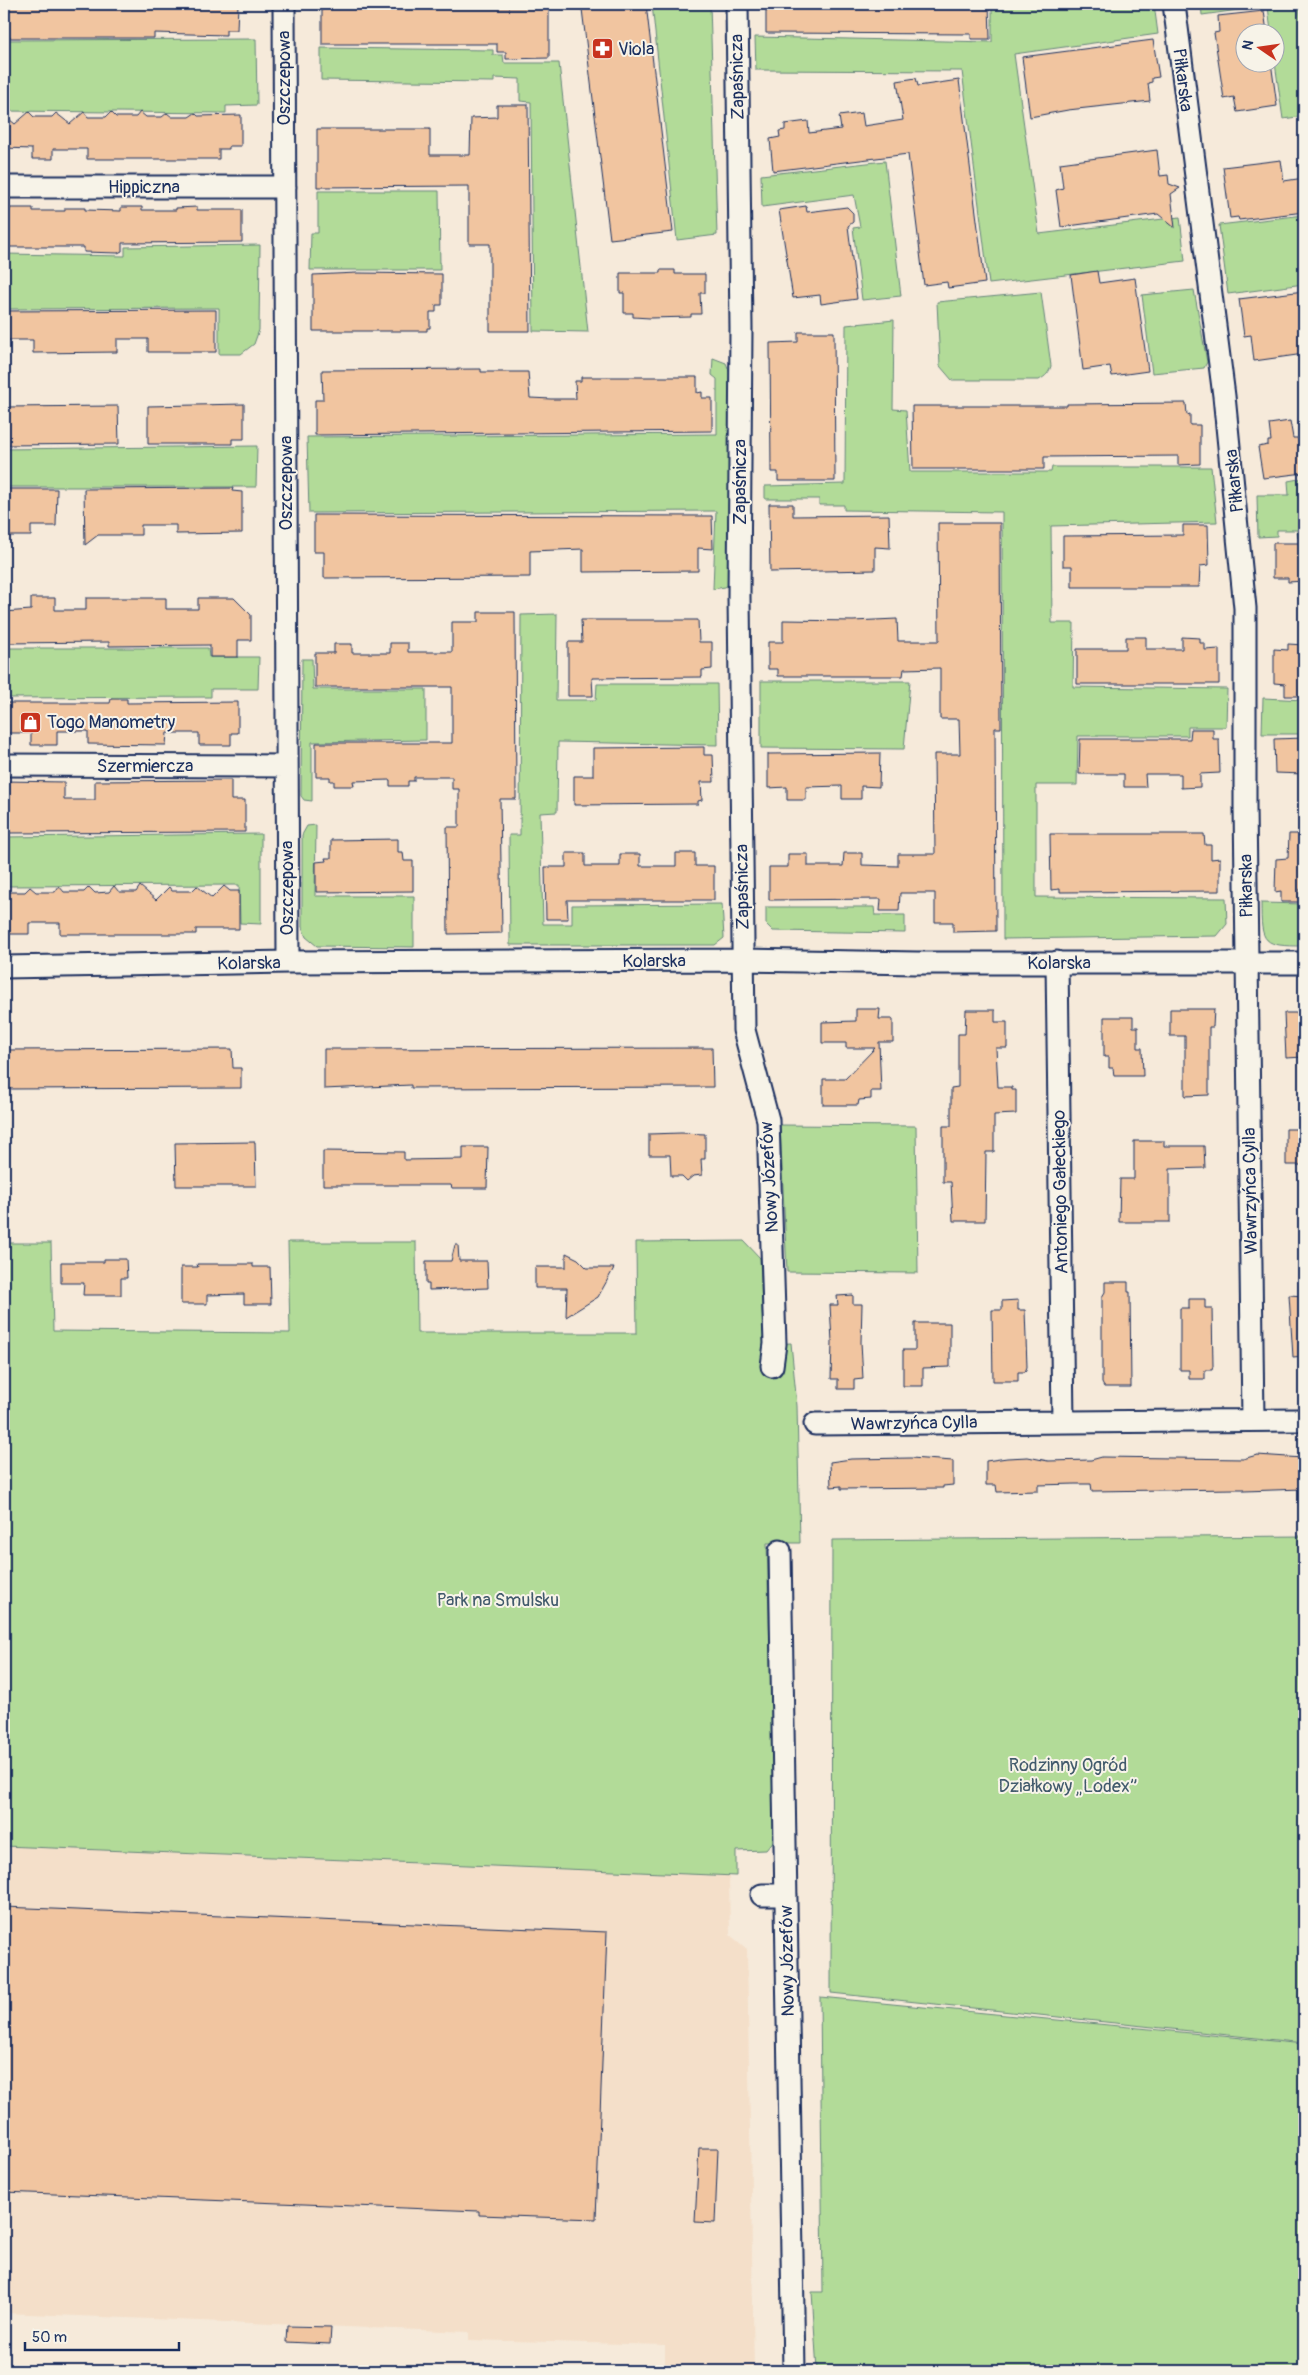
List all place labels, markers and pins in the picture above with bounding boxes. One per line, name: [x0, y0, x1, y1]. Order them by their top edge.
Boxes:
pharmacy icon: Viola: [590, 37, 614, 61]
place label: Viola: [618, 38, 654, 61]
shop icon: Togo Manometry: [19, 710, 43, 734]
place label: Togo Manometry: [47, 711, 175, 734]

